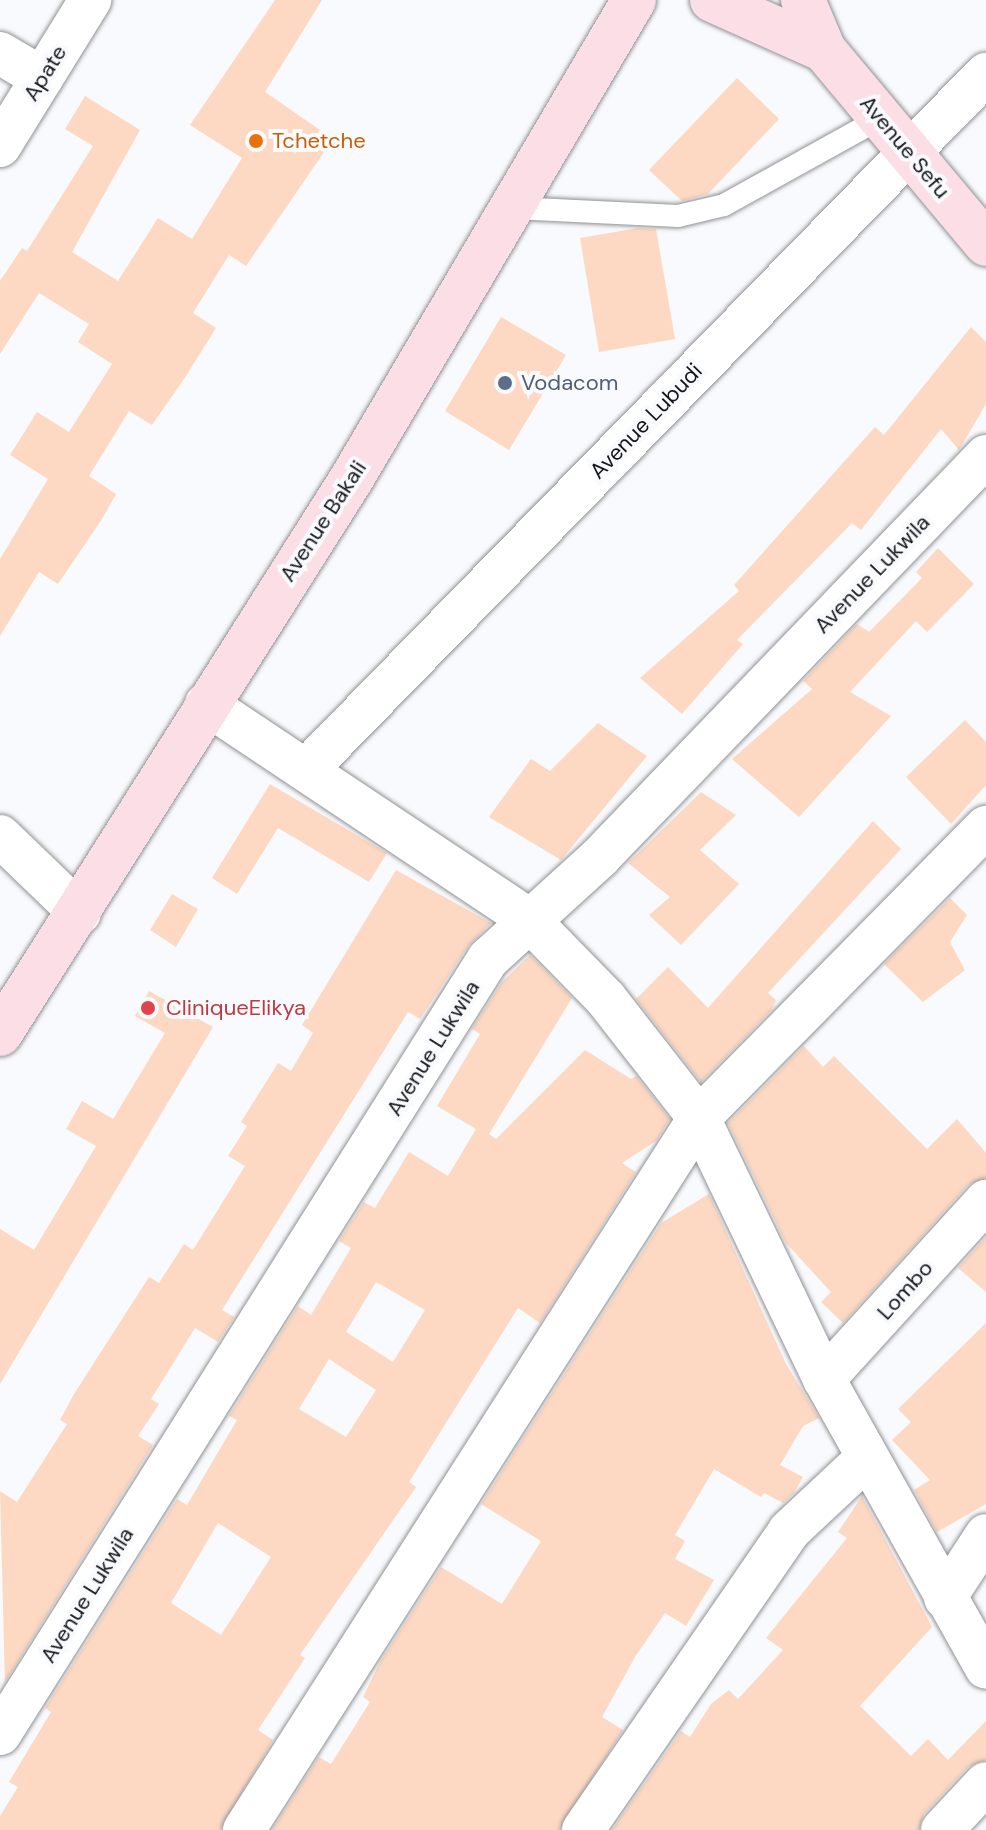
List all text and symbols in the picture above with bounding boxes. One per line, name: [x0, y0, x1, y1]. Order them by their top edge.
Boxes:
street label: Apate: [18, 40, 72, 106]
street label: Avenue Sefu: [854, 90, 956, 204]
place label: Tchetche: [272, 128, 366, 154]
marker: Tchetche: [247, 132, 265, 150]
street label: Avenue Lubudi: [584, 358, 708, 484]
place label: Vodacom: [521, 370, 618, 396]
marker: Vodacom: [496, 374, 514, 392]
street label: Avenue Bakali: [274, 456, 372, 586]
street label: Avenue Lukwila: [809, 509, 935, 639]
street label: Avenue Lukwila: [381, 975, 485, 1121]
place label: CliniqueElikya: [166, 995, 306, 1021]
marker: CliniqueElikya: [137, 997, 159, 1019]
street label: Lombo: [872, 1255, 938, 1325]
street label: Avenue Lukwila: [35, 1522, 139, 1668]

